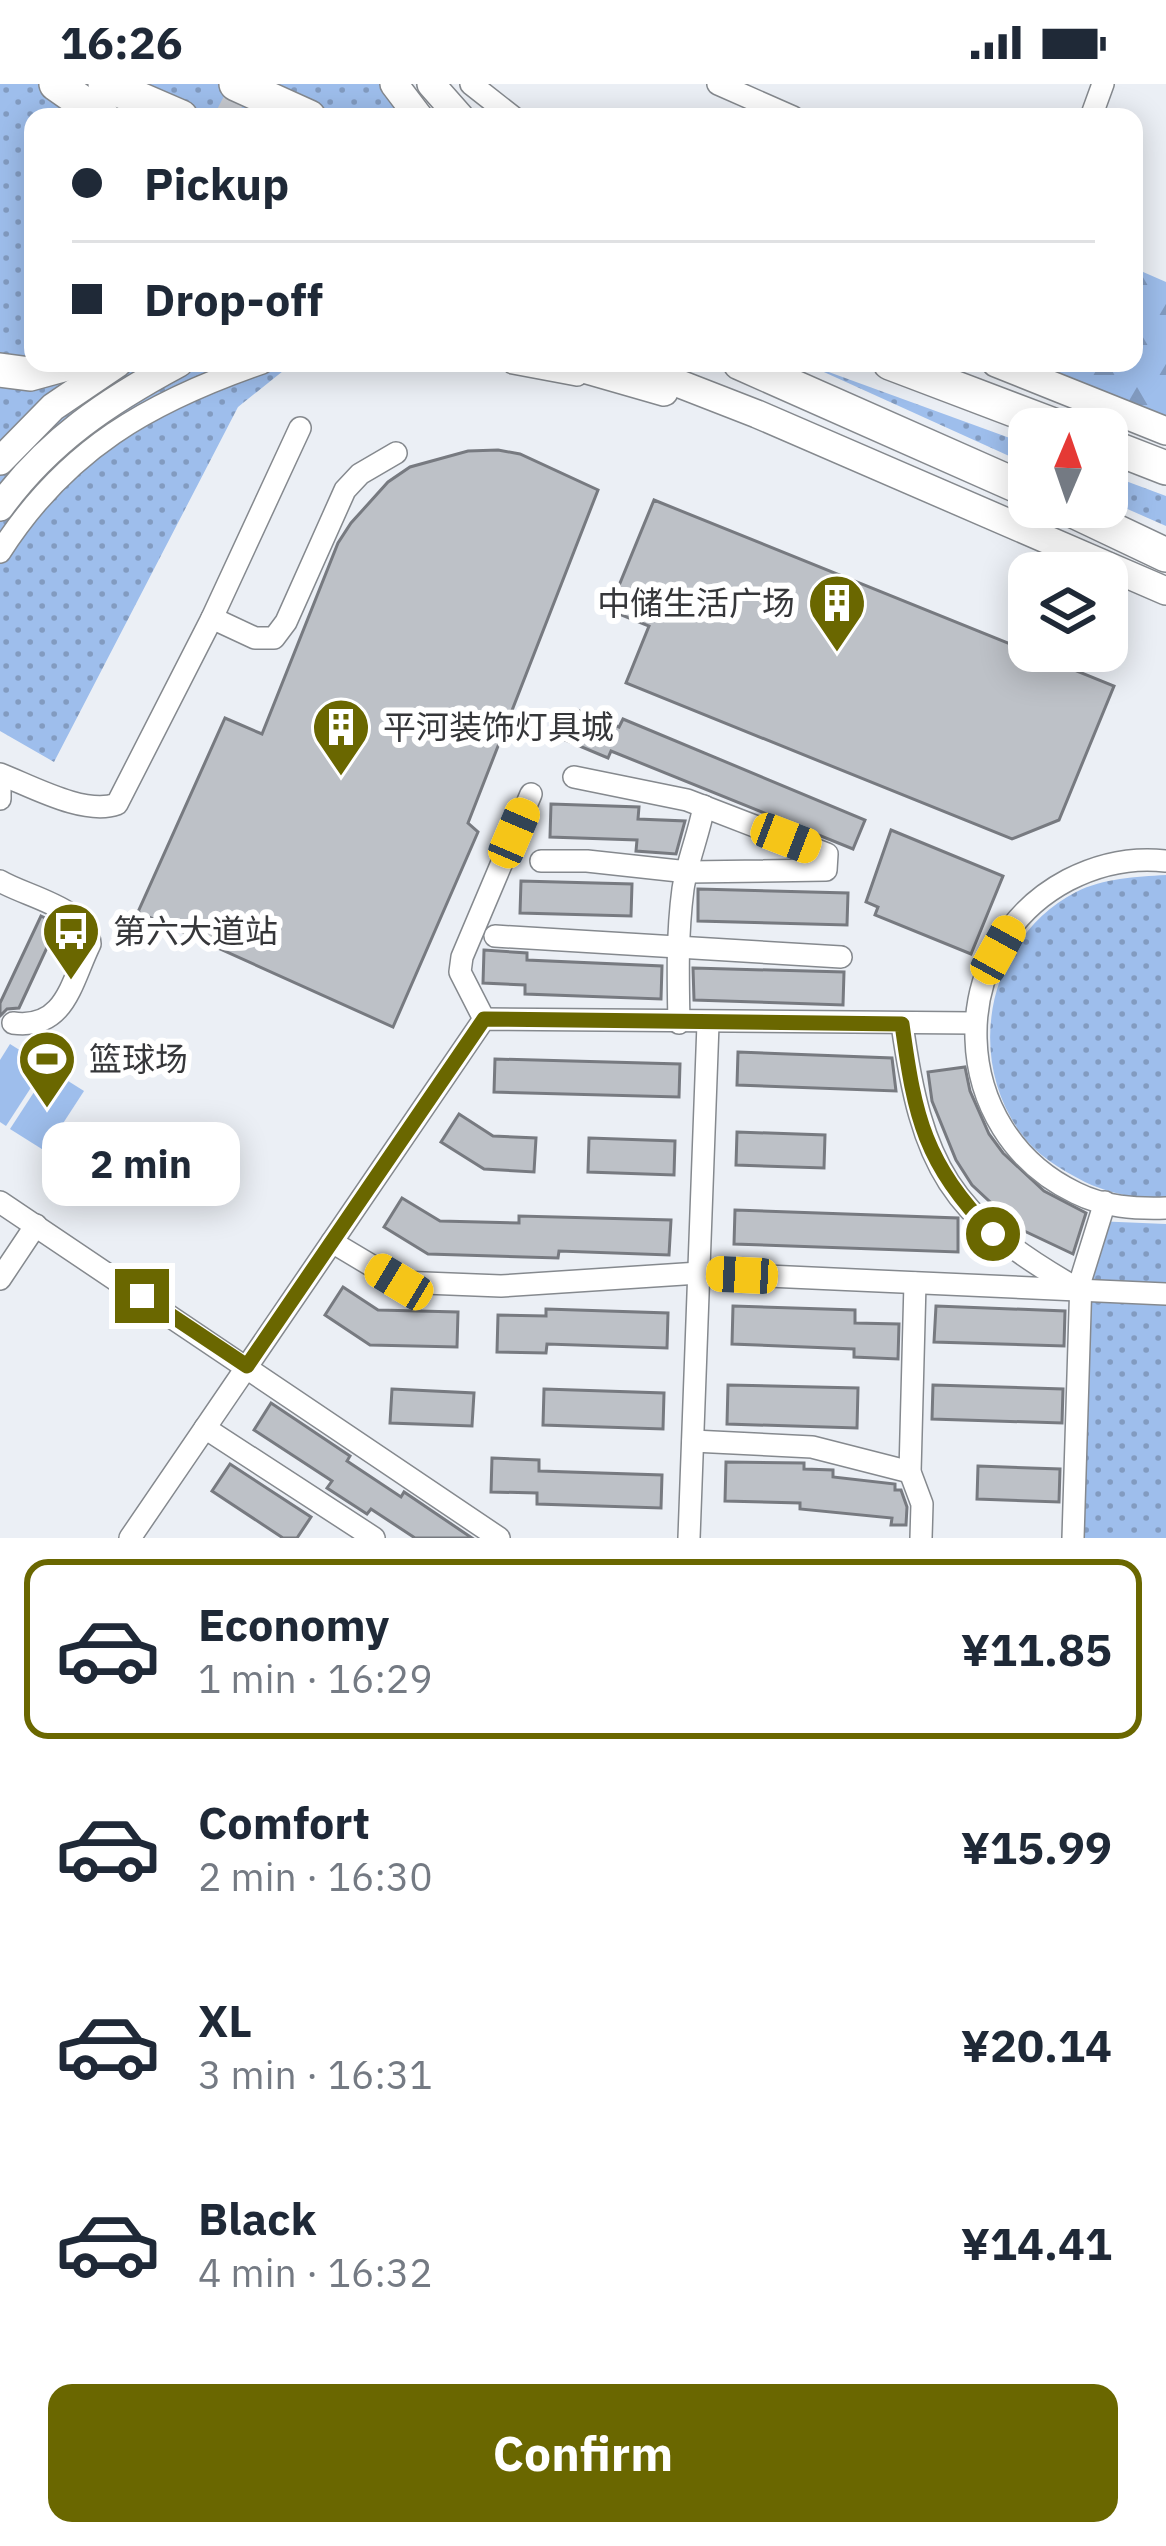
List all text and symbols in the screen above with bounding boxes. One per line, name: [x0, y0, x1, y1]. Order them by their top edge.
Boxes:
text: 16:26: [60, 13, 183, 71]
text: Pickup: [144, 154, 289, 212]
text: Drop-off: [144, 270, 323, 328]
north arrow: [1008, 408, 1128, 528]
map controls: [1008, 408, 1128, 672]
button: layers: [1008, 552, 1128, 672]
building icon: 中储生活广场: [806, 572, 868, 654]
place label: 中储生活广场: [597, 581, 795, 624]
building icon: 平河装饰灯具城: [310, 696, 372, 778]
place label: 平河装饰灯具城: [383, 705, 614, 748]
car: [483, 793, 545, 873]
car: [746, 808, 826, 868]
bus stop icon: 第六大道站: [40, 900, 102, 982]
place label: 第六大道站: [113, 909, 278, 952]
car: [965, 910, 1031, 990]
sports icon: 篮球场: [16, 1028, 78, 1110]
place label: 篮球场: [89, 1037, 188, 1080]
callout: 2 min: [43, 1122, 241, 1206]
text: 2 min: [90, 1138, 192, 1189]
route start: [966, 1207, 1020, 1261]
car: [359, 1248, 439, 1316]
car: [705, 1255, 779, 1295]
route end: [115, 1269, 169, 1323]
icon: car: [54, 1595, 162, 1703]
text: Economy: [198, 1595, 389, 1653]
text: ¥11.85: [961, 1620, 1112, 1678]
text: 1 min · 16:29: [198, 1653, 433, 1704]
icon: car: [54, 1793, 162, 1901]
text: Comfort: [198, 1793, 370, 1851]
text: ¥15.99: [961, 1818, 1112, 1876]
text: 2 min · 16:30: [198, 1851, 433, 1902]
icon: car: [54, 1991, 162, 2099]
text: XL: [198, 1991, 252, 2049]
text: ¥20.14: [961, 2016, 1112, 2074]
text: 3 min · 16:31: [198, 2049, 433, 2100]
icon: car: [54, 2189, 162, 2297]
text: Black: [198, 2189, 317, 2247]
text: ¥14.41: [961, 2214, 1112, 2272]
text: 4 min · 16:32: [198, 2247, 433, 2298]
button: Confirm: [48, 2384, 1118, 2522]

